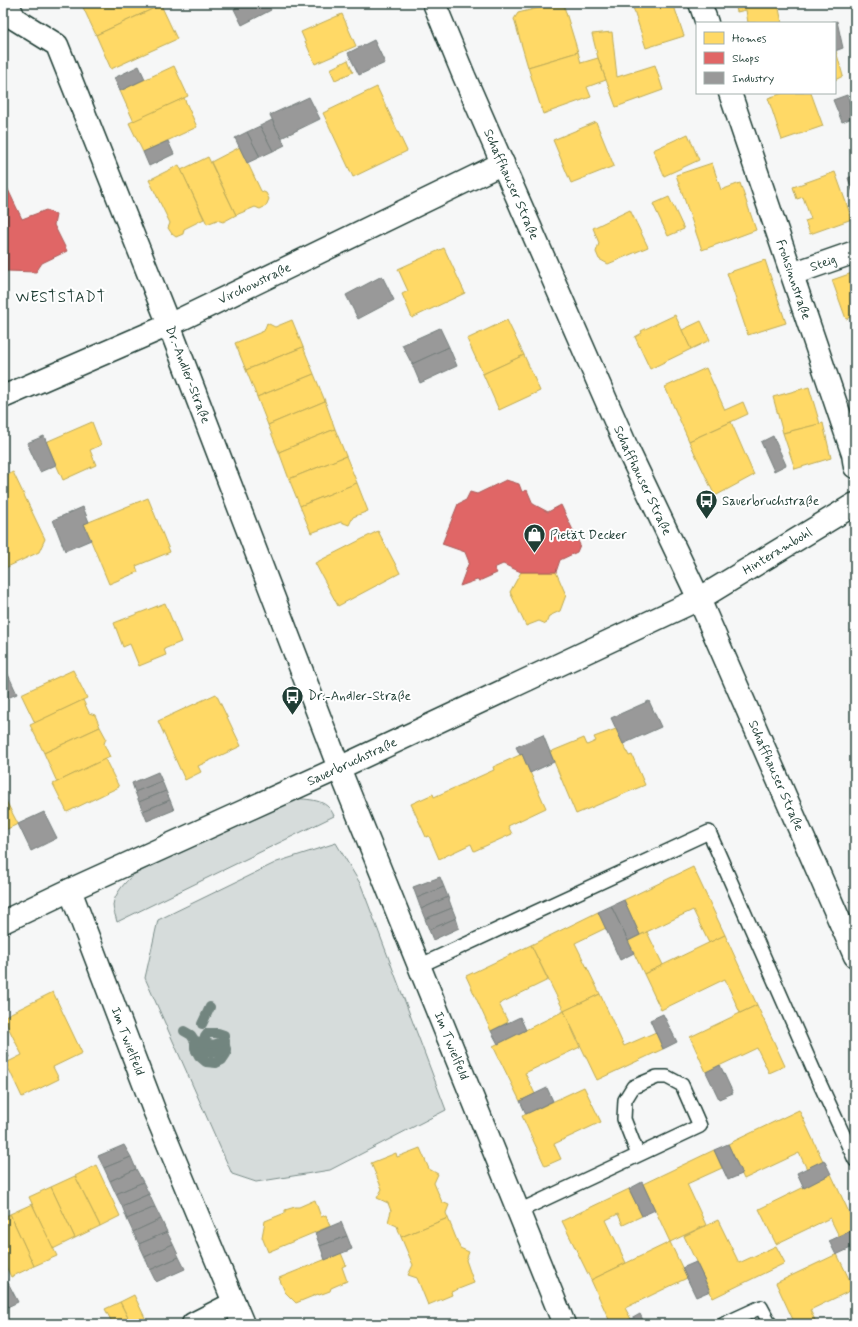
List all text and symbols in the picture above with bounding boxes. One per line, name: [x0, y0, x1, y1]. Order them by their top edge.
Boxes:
legend: [696, 22, 836, 94]
text: Homes: [732, 31, 767, 47]
text: Shops: [732, 51, 759, 67]
text: Industry: [732, 71, 774, 87]
street label: Schaffhauser Straße: [480, 126, 543, 242]
street label: Frohsinnstraße: [772, 237, 815, 322]
street label: Steig: [808, 251, 839, 276]
street label: Virchowstraße: [215, 259, 294, 308]
district label: WESTSTADT: [15, 288, 107, 308]
street label: Dr.-Andler-Straße: [162, 323, 214, 426]
street label: Schaffhauser Straße: [610, 423, 676, 538]
bus stop icon: Sauerbruchstraße: [694, 488, 720, 521]
place label: Sauerbruchstraße: [722, 493, 819, 510]
shop icon: Pietät Decker: [522, 522, 548, 555]
street label: Hinterambohl: [740, 524, 815, 579]
place label: Pietät Decker: [550, 527, 627, 544]
bus stop icon: Dr.-Andler-Straße: [280, 683, 306, 716]
place label: Dr.-Andler-Straße: [308, 688, 411, 705]
street label: Schaffhauser Straße: [744, 718, 808, 834]
street label: Sauerbruchstraße: [304, 734, 400, 790]
street label: Im Twielfeld: [107, 1005, 149, 1078]
street label: Im Twielfeld: [430, 1009, 473, 1082]

